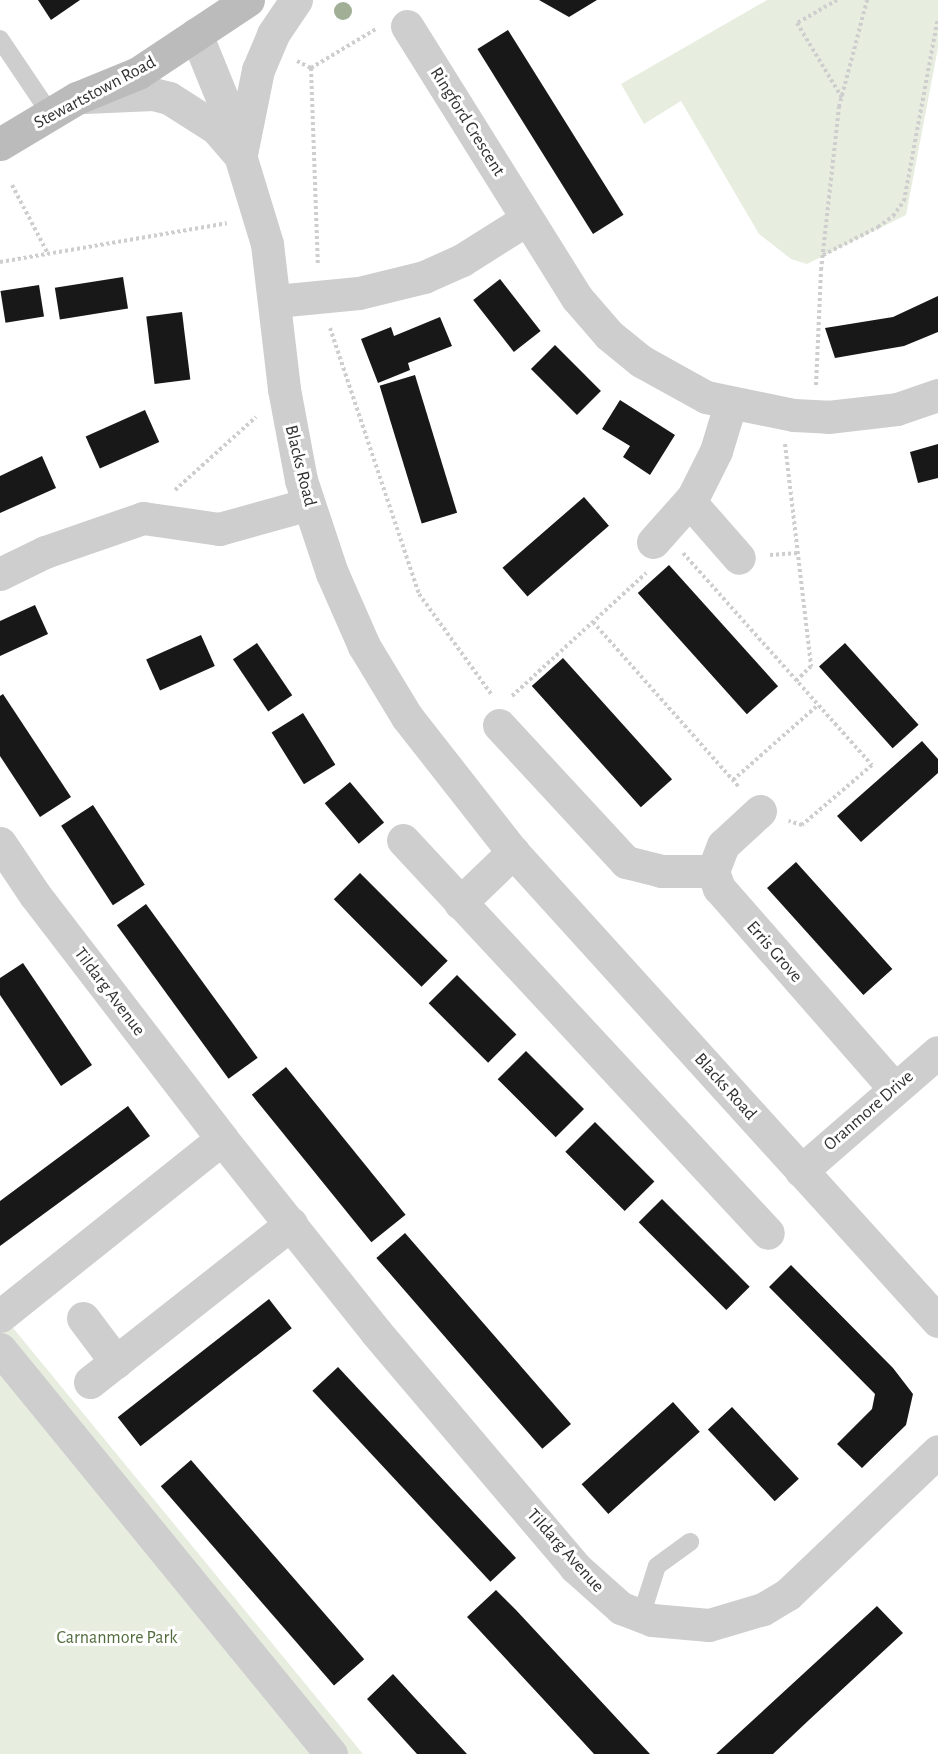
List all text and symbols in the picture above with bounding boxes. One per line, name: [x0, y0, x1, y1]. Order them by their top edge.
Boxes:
street label: Stewartstown Road: [30, 52, 160, 134]
street label: Ringford Crescent: [425, 64, 509, 180]
street label: Blacks Road: [279, 423, 321, 509]
street label: Erris Grove: [741, 917, 807, 987]
street label: Tildarg Avenue: [69, 944, 149, 1040]
street label: Blacks Road: [689, 1049, 761, 1125]
street label: Oranmore Drive: [820, 1066, 918, 1156]
street label: Tildarg Avenue: [522, 1505, 608, 1597]
park label: Carnanmore Park: [56, 1627, 178, 1649]

